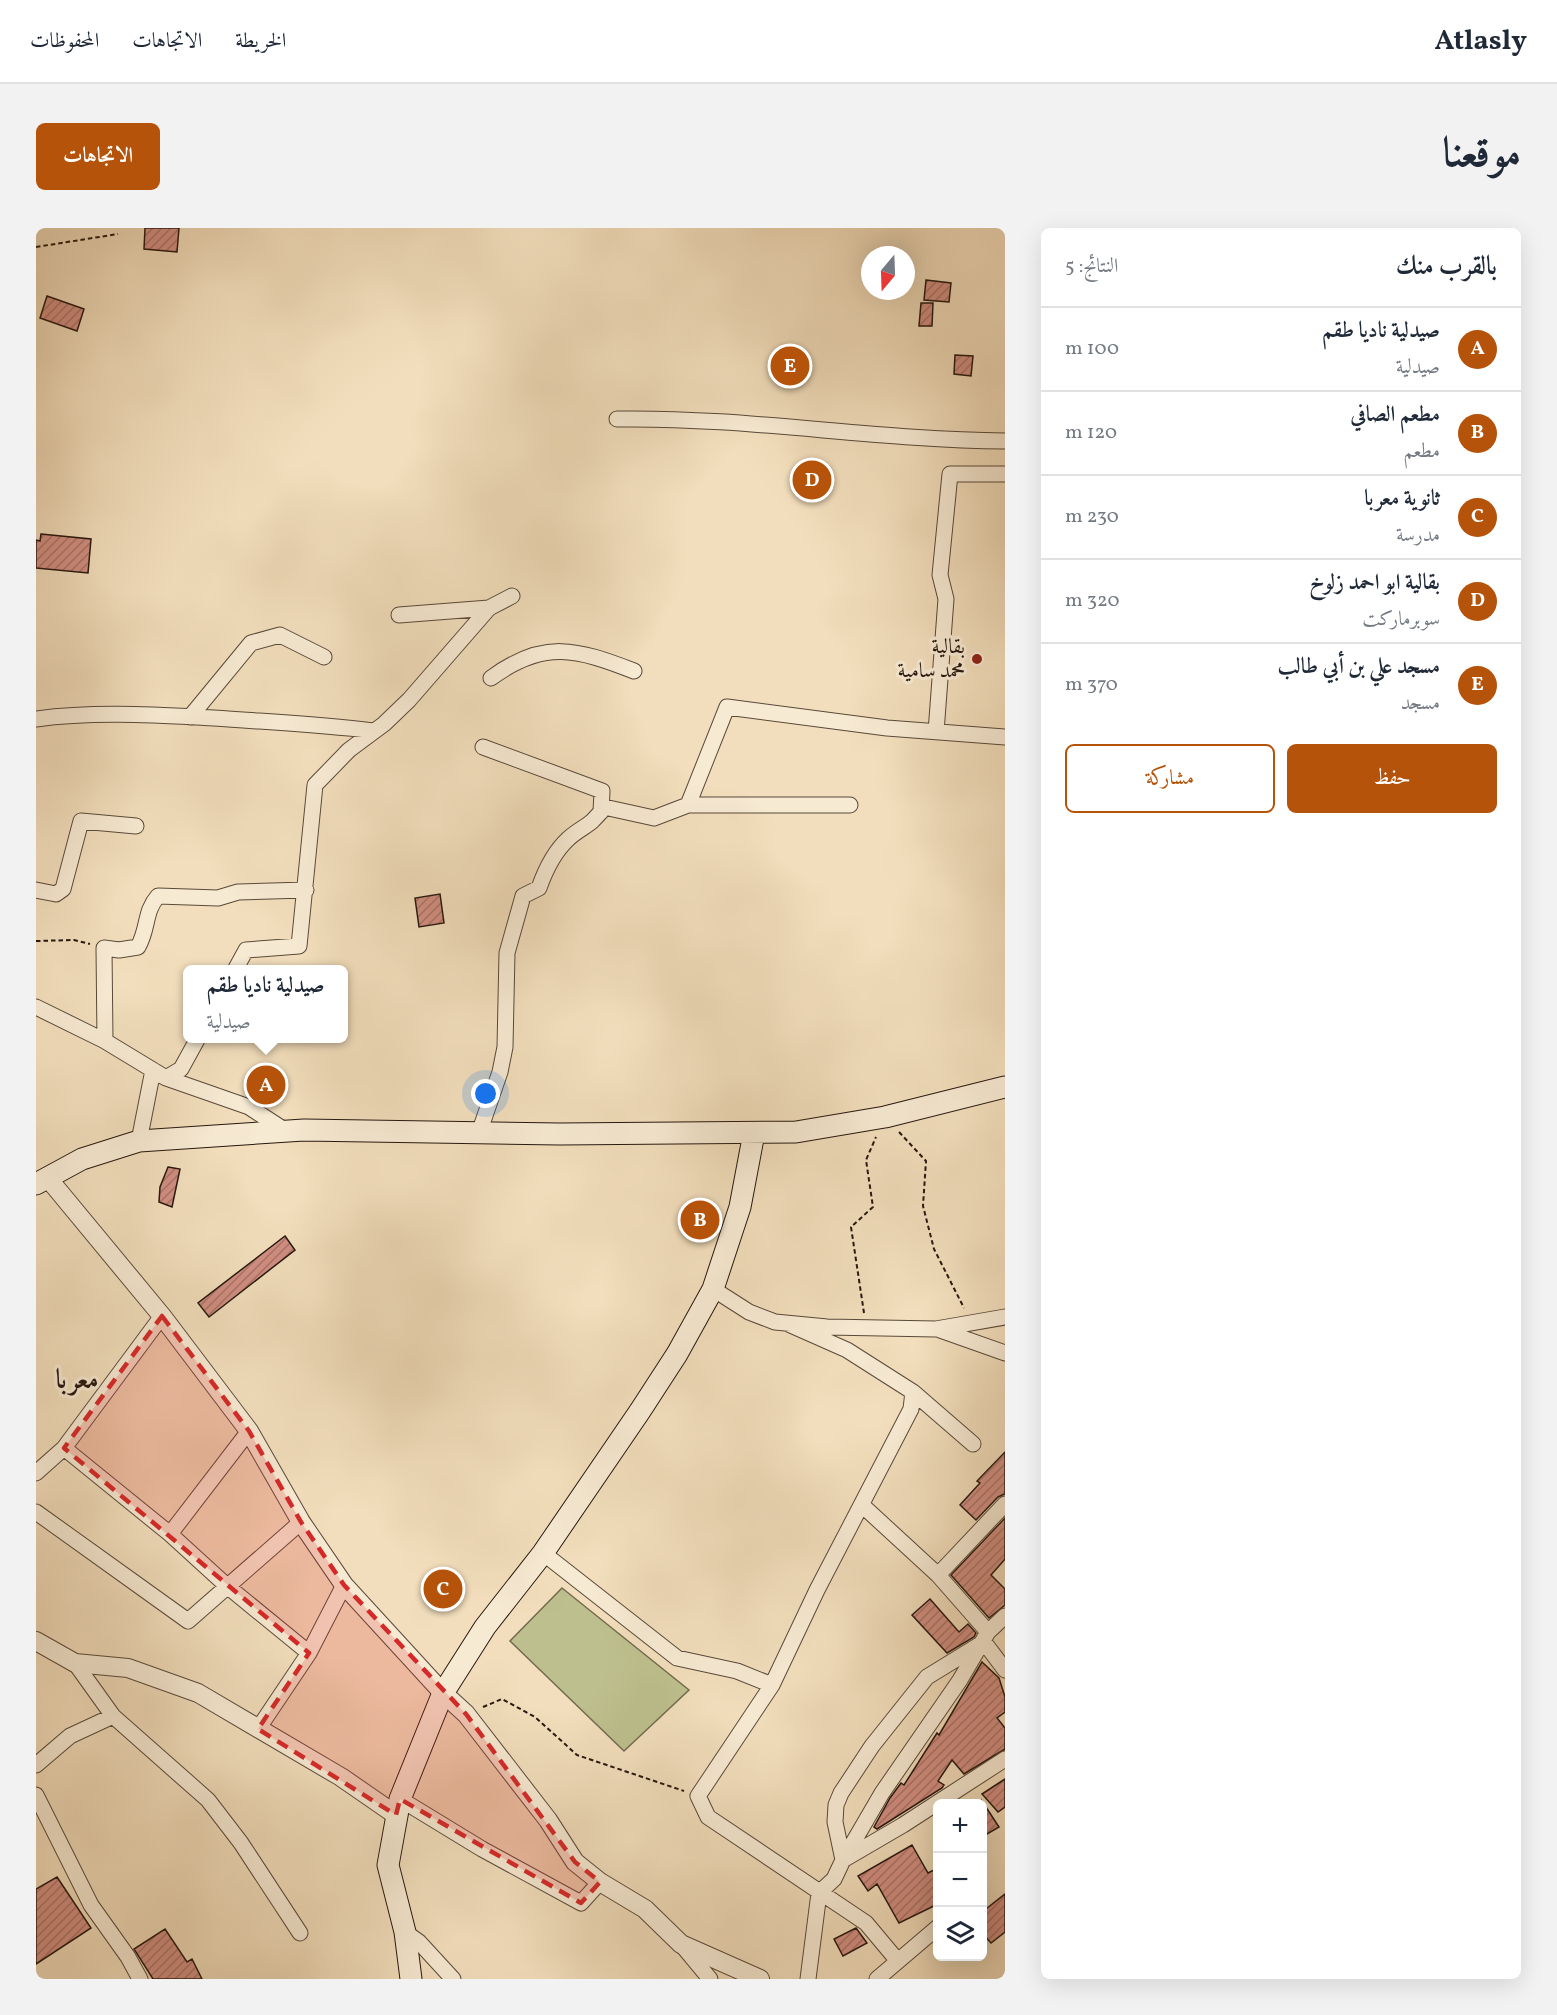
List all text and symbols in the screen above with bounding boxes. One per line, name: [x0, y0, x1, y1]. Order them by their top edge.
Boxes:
text: Atlasly: [1434, 22, 1527, 61]
text: المحفوظات: [30, 27, 99, 56]
text: الاتجاهات: [132, 27, 202, 56]
text: الخريطة: [235, 27, 286, 56]
button: الاتجاهات: [36, 123, 160, 190]
text: موقعنا: [1443, 126, 1521, 185]
north arrow: [861, 246, 915, 300]
text: بالقرب منك: [1396, 249, 1497, 285]
text: النتائج: 5: [1065, 253, 1118, 281]
text: صيدلية ناديا طقم: [1322, 316, 1440, 347]
text: 100 m: [1065, 335, 1119, 363]
text: A: [1470, 335, 1485, 363]
pin: E: [770, 344, 810, 388]
text: صيدلية: [1396, 354, 1440, 382]
text: مطعم الصافي: [1350, 400, 1440, 431]
text: 120 m: [1065, 419, 1117, 447]
text: B: [1471, 419, 1484, 447]
text: مطعم: [1403, 438, 1440, 466]
pin: D: [792, 458, 832, 502]
text: ثانوية معربا: [1364, 484, 1440, 515]
text: 230 m: [1065, 503, 1119, 531]
text: C: [1471, 503, 1484, 531]
text: مدرسة: [1396, 522, 1440, 550]
text: بقالية ابو احمد زلوخ: [1309, 568, 1440, 599]
text: 320 m: [1065, 587, 1120, 615]
text: D: [1470, 587, 1485, 615]
text: سوبرماركت: [1362, 606, 1440, 634]
place label: بقالية محمد سامية: [898, 633, 965, 686]
marker: بقالية محمد سامية: [970, 652, 984, 666]
text: مسجد علي بن أبي طالب: [1277, 652, 1440, 683]
text: 370 m: [1065, 671, 1118, 699]
text: E: [1471, 671, 1484, 699]
text: مسجد: [1401, 690, 1440, 718]
button: مشاركة: [1065, 744, 1275, 813]
button: حفظ: [1287, 744, 1497, 813]
popup: [183, 965, 348, 1043]
text: صيدلية ناديا طقم: [206, 971, 325, 1002]
text: صيدلية: [206, 1009, 251, 1037]
pin: A: [246, 1062, 286, 1108]
your location: [471, 1079, 500, 1108]
pin: B: [680, 1198, 720, 1242]
district label: معربا: [55, 1362, 99, 1400]
pin: C: [424, 1566, 462, 1612]
map controls: [933, 1799, 987, 1961]
button: +: [933, 1799, 987, 1853]
button: −: [933, 1853, 987, 1907]
button: layers: [933, 1907, 987, 1961]

